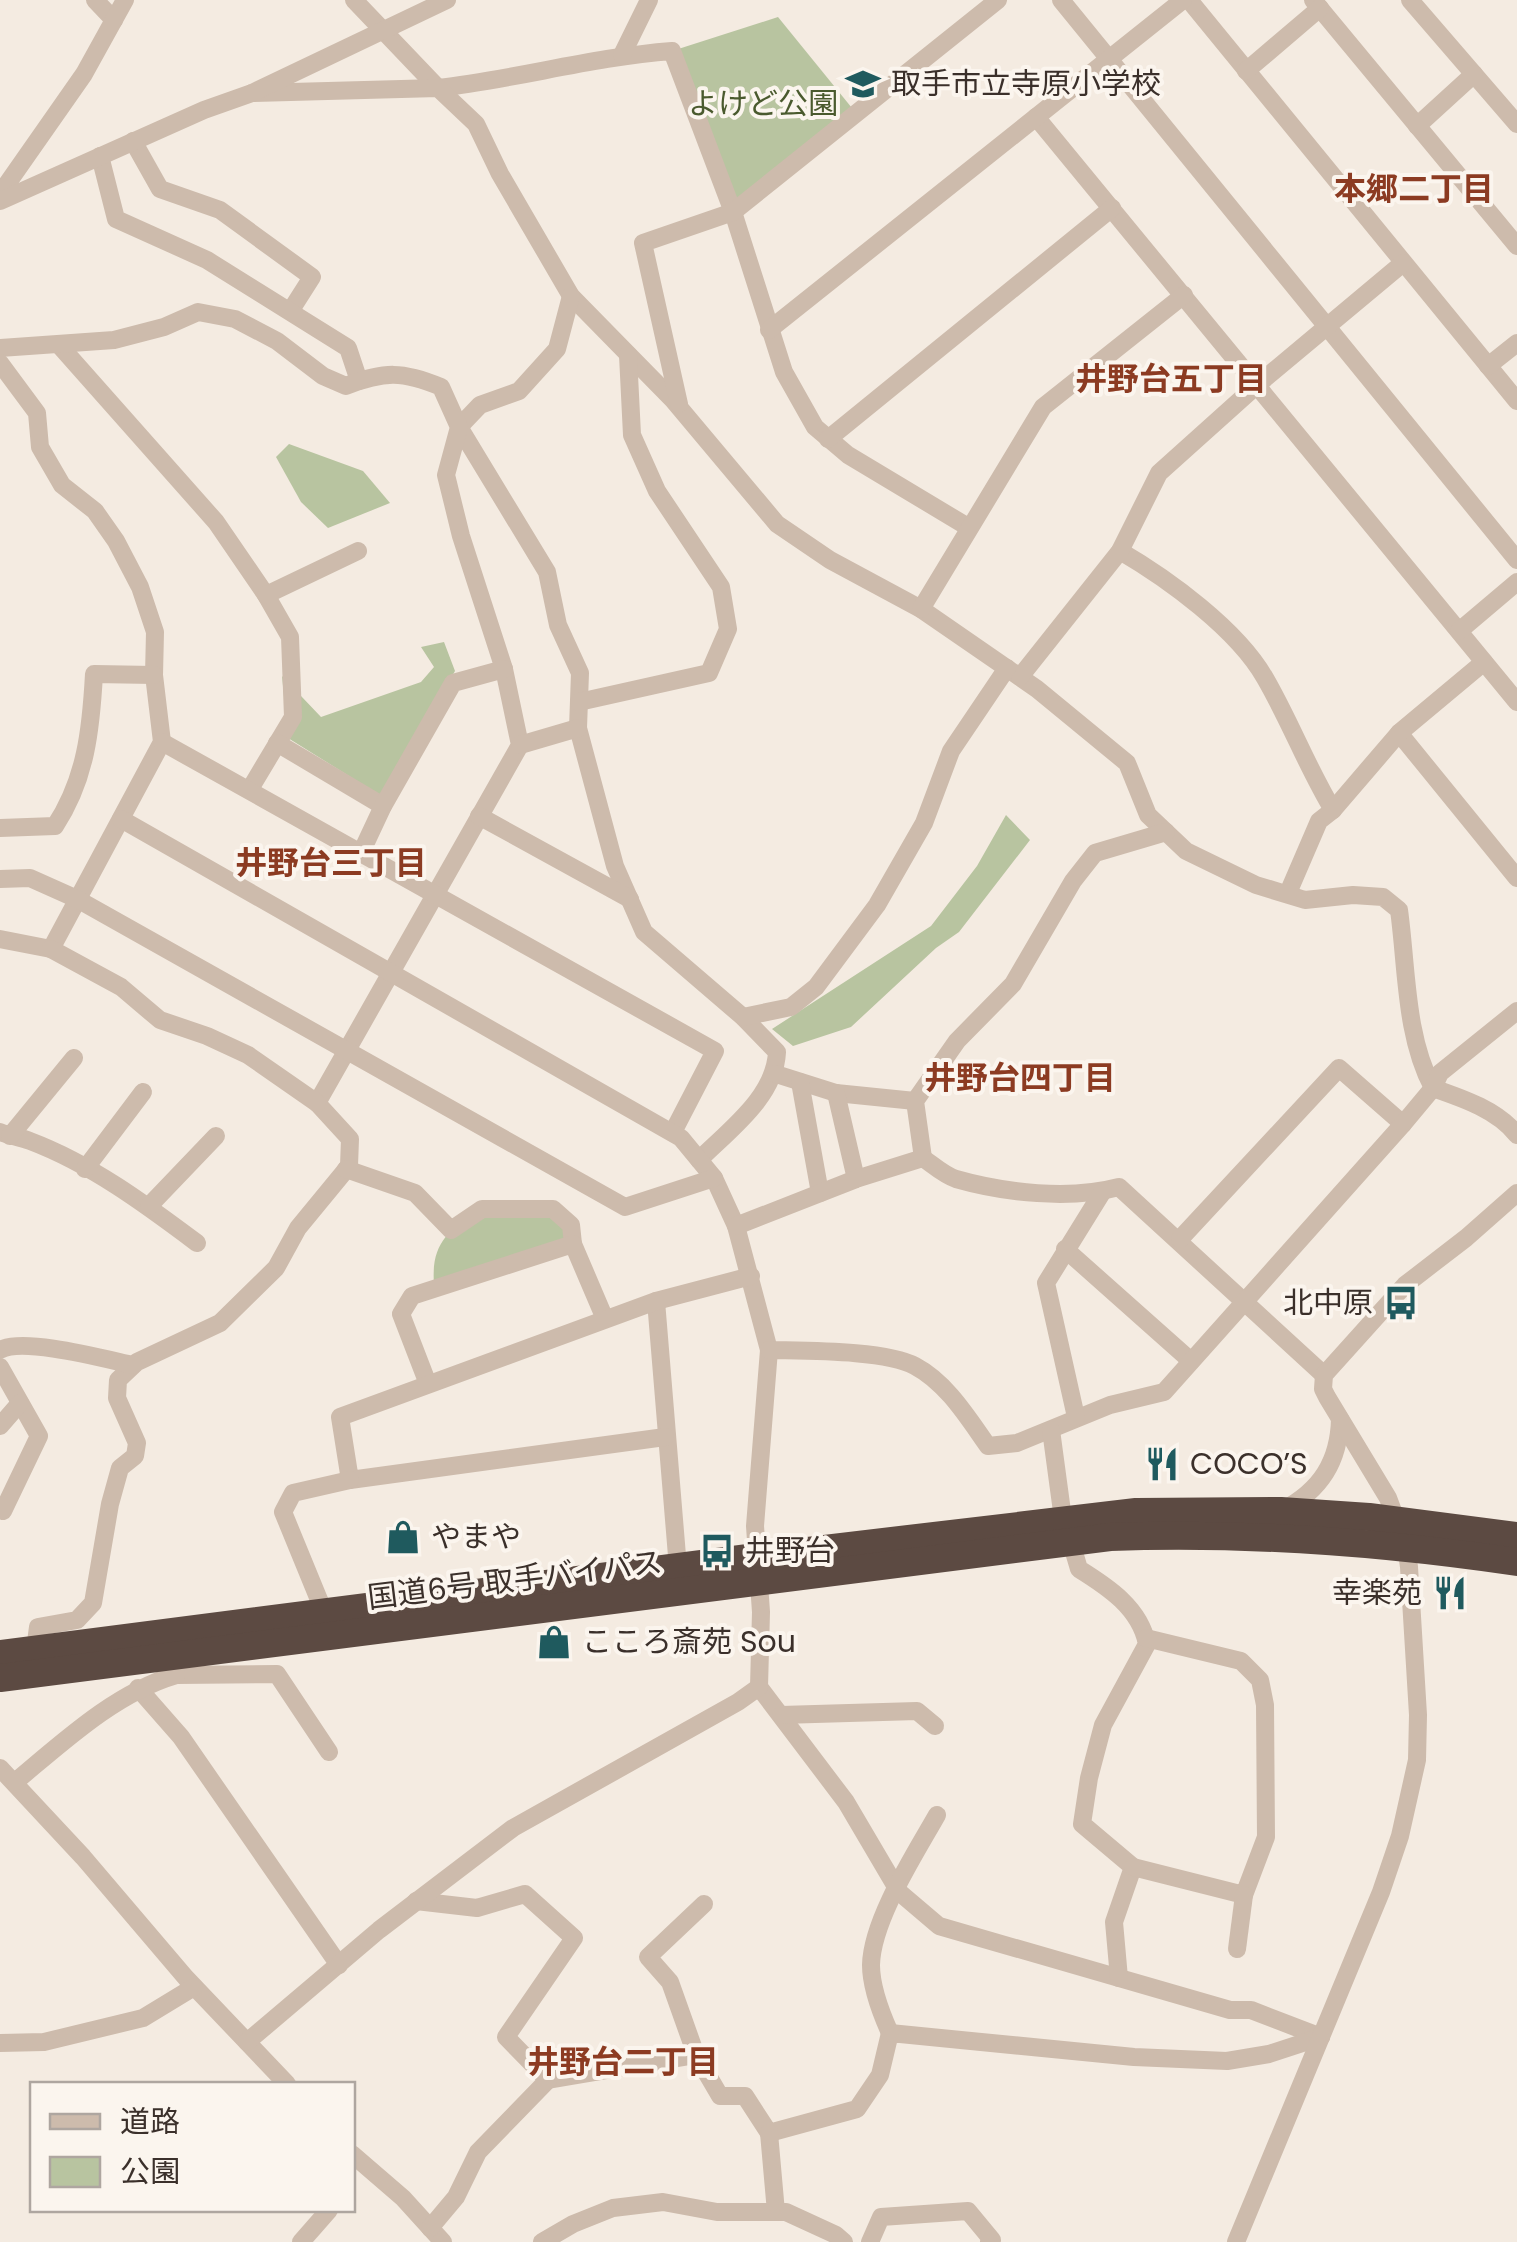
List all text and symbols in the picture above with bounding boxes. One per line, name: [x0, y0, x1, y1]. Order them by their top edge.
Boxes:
place label: 取手市立寺原小学校: [891, 62, 1161, 105]
school or university icon: 取手市立寺原小学校: [844, 65, 882, 103]
park label: よけど公園: [688, 82, 838, 125]
district label: 本郷二丁目: [1334, 166, 1494, 211]
district label: 井野台五丁目: [1075, 356, 1267, 401]
district label: 井野台三丁目: [235, 840, 427, 885]
district label: 井野台四丁目: [924, 1055, 1116, 1100]
place label: 北中原: [1283, 1281, 1373, 1324]
bus stop icon: 北中原: [1382, 1284, 1420, 1322]
place label: COCO’S: [1190, 1442, 1308, 1485]
restaurant icon: COCO’S: [1143, 1445, 1181, 1483]
place label: やまや: [431, 1515, 521, 1558]
shop icon: やまや: [384, 1518, 422, 1556]
place label: 井野台: [745, 1529, 835, 1572]
bus stop icon: 井野台: [698, 1532, 736, 1570]
street label: 国道6号 取手バイパス: [365, 1540, 665, 1619]
place label: 幸楽苑: [1332, 1571, 1422, 1614]
restaurant icon: 幸楽苑: [1431, 1574, 1469, 1612]
place label: こころ斎苑 Sou: [582, 1620, 796, 1663]
shop icon: こころ斎苑 Sou: [535, 1623, 573, 1661]
district label: 井野台二丁目: [527, 2039, 719, 2084]
legend: [30, 2082, 355, 2212]
text: 道路: [120, 2100, 180, 2143]
text: 公園: [120, 2150, 180, 2193]

